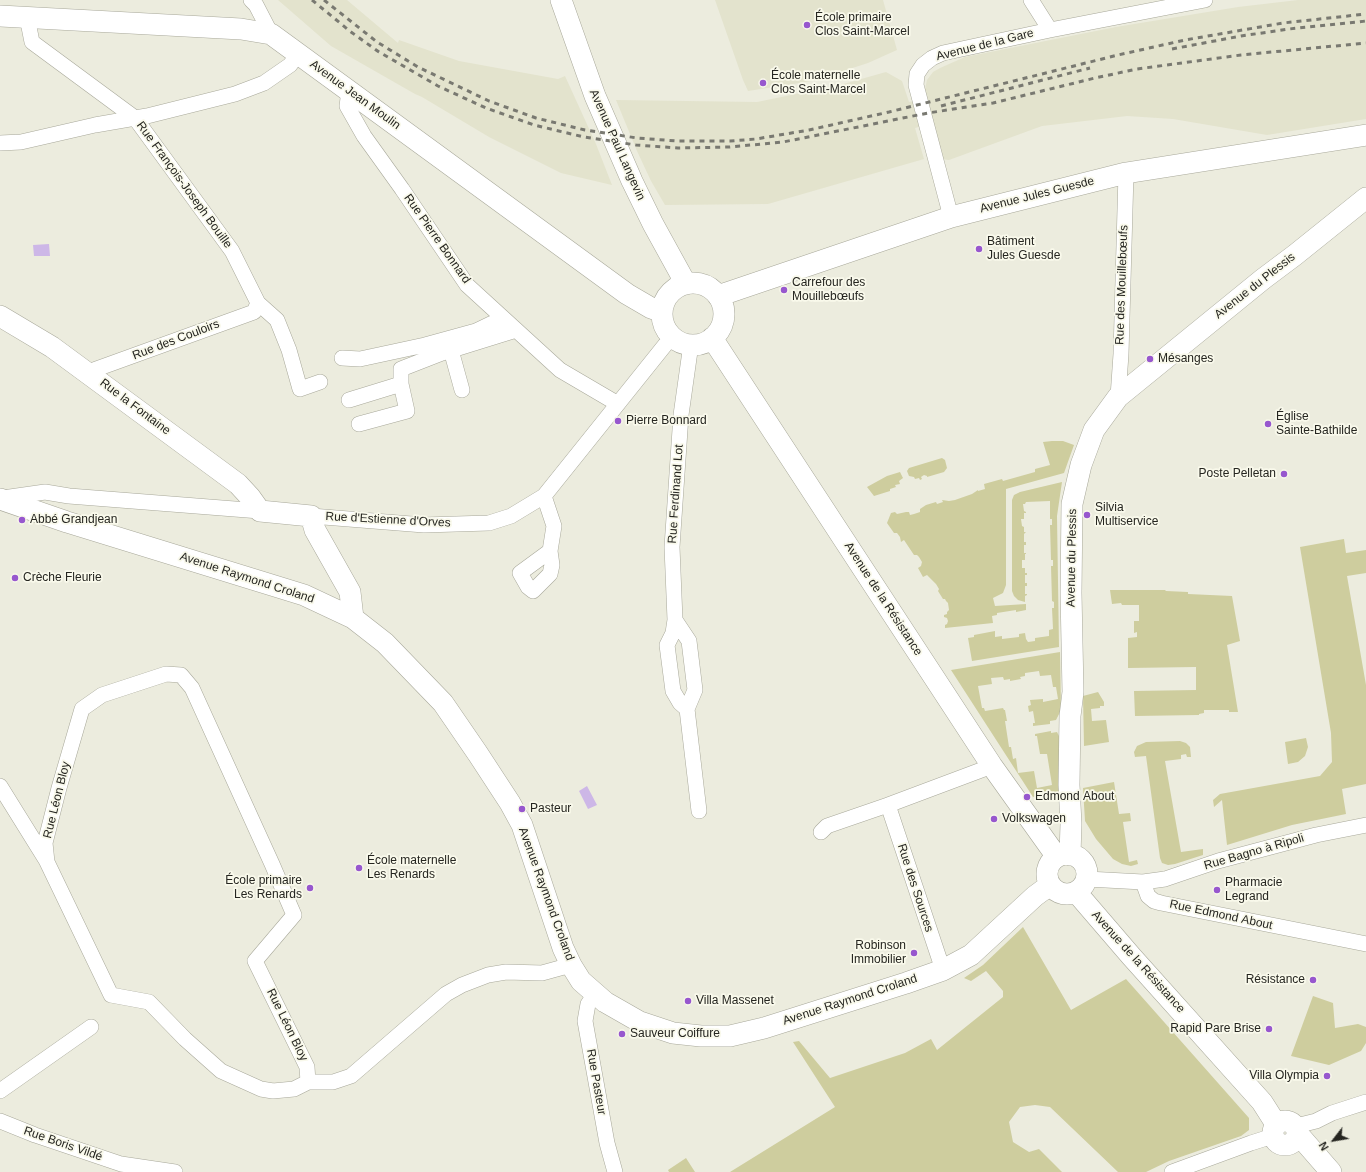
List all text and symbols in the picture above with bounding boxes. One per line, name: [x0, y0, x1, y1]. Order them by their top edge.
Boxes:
place label: École primaire Clos Saint-Marcel: [815, 11, 910, 39]
marker: École primaire Clos Saint-Marcel: [802, 20, 812, 30]
street label: Avenue de la Gare: [935, 26, 1035, 64]
street label: Avenue Jean Moulin: [307, 57, 403, 133]
place label: École maternelle Clos Saint-Marcel: [771, 69, 866, 97]
marker: École maternelle Clos Saint-Marcel: [758, 78, 768, 88]
street label: Avenue Paul Langevin: [586, 87, 648, 203]
street label: Rue François-Joseph Bouille: [133, 119, 235, 251]
street label: Avenue Jules Guesde: [978, 174, 1096, 216]
street label: Rue Pierre Bonnard: [401, 191, 473, 287]
street label: Rue des Mouillebœufs: [1113, 225, 1131, 345]
place label: Bâtiment Jules Guesde: [987, 235, 1060, 263]
marker: Bâtiment Jules Guesde: [974, 244, 984, 254]
street label: Avenue du Plessis: [1212, 250, 1298, 322]
place label: Carrefour des Mouillebœufs: [792, 276, 865, 304]
marker: Carrefour des Mouillebœufs: [779, 285, 789, 295]
street label: Rue des Couloirs: [130, 317, 222, 363]
place label: Mésanges: [1158, 352, 1213, 366]
marker: Mésanges: [1145, 354, 1155, 364]
street label: Rue la Fontaine: [97, 376, 173, 438]
place label: Église Sainte-Bathilde: [1276, 410, 1357, 438]
place label: Pierre Bonnard: [626, 414, 707, 428]
marker: Pierre Bonnard: [613, 416, 623, 426]
marker: Église Sainte-Bathilde: [1263, 419, 1273, 429]
street label: Rue Ferdinand Lot: [665, 444, 687, 544]
place label: Poste Pelletan: [1199, 467, 1276, 481]
marker: Poste Pelletan: [1279, 469, 1289, 479]
place label: Silvia Multiservice: [1095, 501, 1158, 529]
street label: Avenue du Plessis: [1064, 509, 1080, 607]
street label: Rue d'Estienne d'Orves: [325, 510, 451, 530]
marker: Silvia Multiservice: [1082, 510, 1092, 520]
place label: Abbé Grandjean: [30, 513, 117, 527]
marker: Abbé Grandjean: [17, 515, 27, 525]
street label: Avenue de la Résistance: [841, 540, 925, 658]
street label: Avenue Raymond Croland: [178, 549, 316, 607]
place label: Crèche Fleurie: [23, 571, 102, 585]
marker: Crèche Fleurie: [10, 573, 20, 583]
street label: Rue Léon Bloy: [40, 760, 74, 840]
place label: Edmond About: [1035, 790, 1114, 804]
marker: Edmond About: [1022, 792, 1032, 802]
place label: Pasteur: [530, 802, 571, 816]
marker: Pasteur: [517, 804, 527, 814]
place label: Volkswagen: [1002, 812, 1066, 826]
marker: Volkswagen: [989, 814, 999, 824]
street label: Avenue Raymond Croland: [515, 826, 577, 962]
street label: Rue Bagno à Ripoli: [1202, 831, 1306, 873]
street label: Rue des Sources: [894, 842, 936, 934]
place label: École maternelle Les Renards: [367, 854, 456, 882]
marker: École maternelle Les Renards: [354, 863, 364, 873]
place label: École primaire Les Renards: [225, 874, 302, 902]
place label: Pharmacie Legrand: [1225, 876, 1282, 904]
marker: École primaire Les Renards: [305, 883, 315, 893]
marker: Pharmacie Legrand: [1212, 885, 1222, 895]
street label: Rue Edmond About: [1168, 897, 1274, 933]
street label: Avenue de la Résistance: [1088, 908, 1188, 1016]
place label: Robinson Immobilier: [851, 939, 906, 967]
marker: Robinson Immobilier: [909, 948, 919, 958]
street label: Avenue Raymond Croland: [781, 971, 919, 1029]
place label: Résistance: [1246, 973, 1305, 987]
marker: Résistance: [1308, 975, 1318, 985]
street label: Rue Léon Bloy: [263, 986, 311, 1064]
place label: Villa Massenet: [696, 994, 774, 1008]
marker: Villa Massenet: [683, 996, 693, 1006]
place label: Rapid Pare Brise: [1170, 1022, 1261, 1036]
marker: Rapid Pare Brise: [1264, 1024, 1274, 1034]
place label: Sauveur Coiffure: [630, 1027, 720, 1041]
marker: Sauveur Coiffure: [617, 1029, 627, 1039]
street label: Rue Pasteur: [583, 1048, 609, 1116]
place label: Villa Olympia: [1249, 1069, 1319, 1083]
marker: Villa Olympia: [1322, 1071, 1332, 1081]
north arrow: [1314, 1120, 1354, 1160]
street label: Rue Boris Vildé: [22, 1124, 104, 1164]
text: N: [1317, 1140, 1331, 1153]

